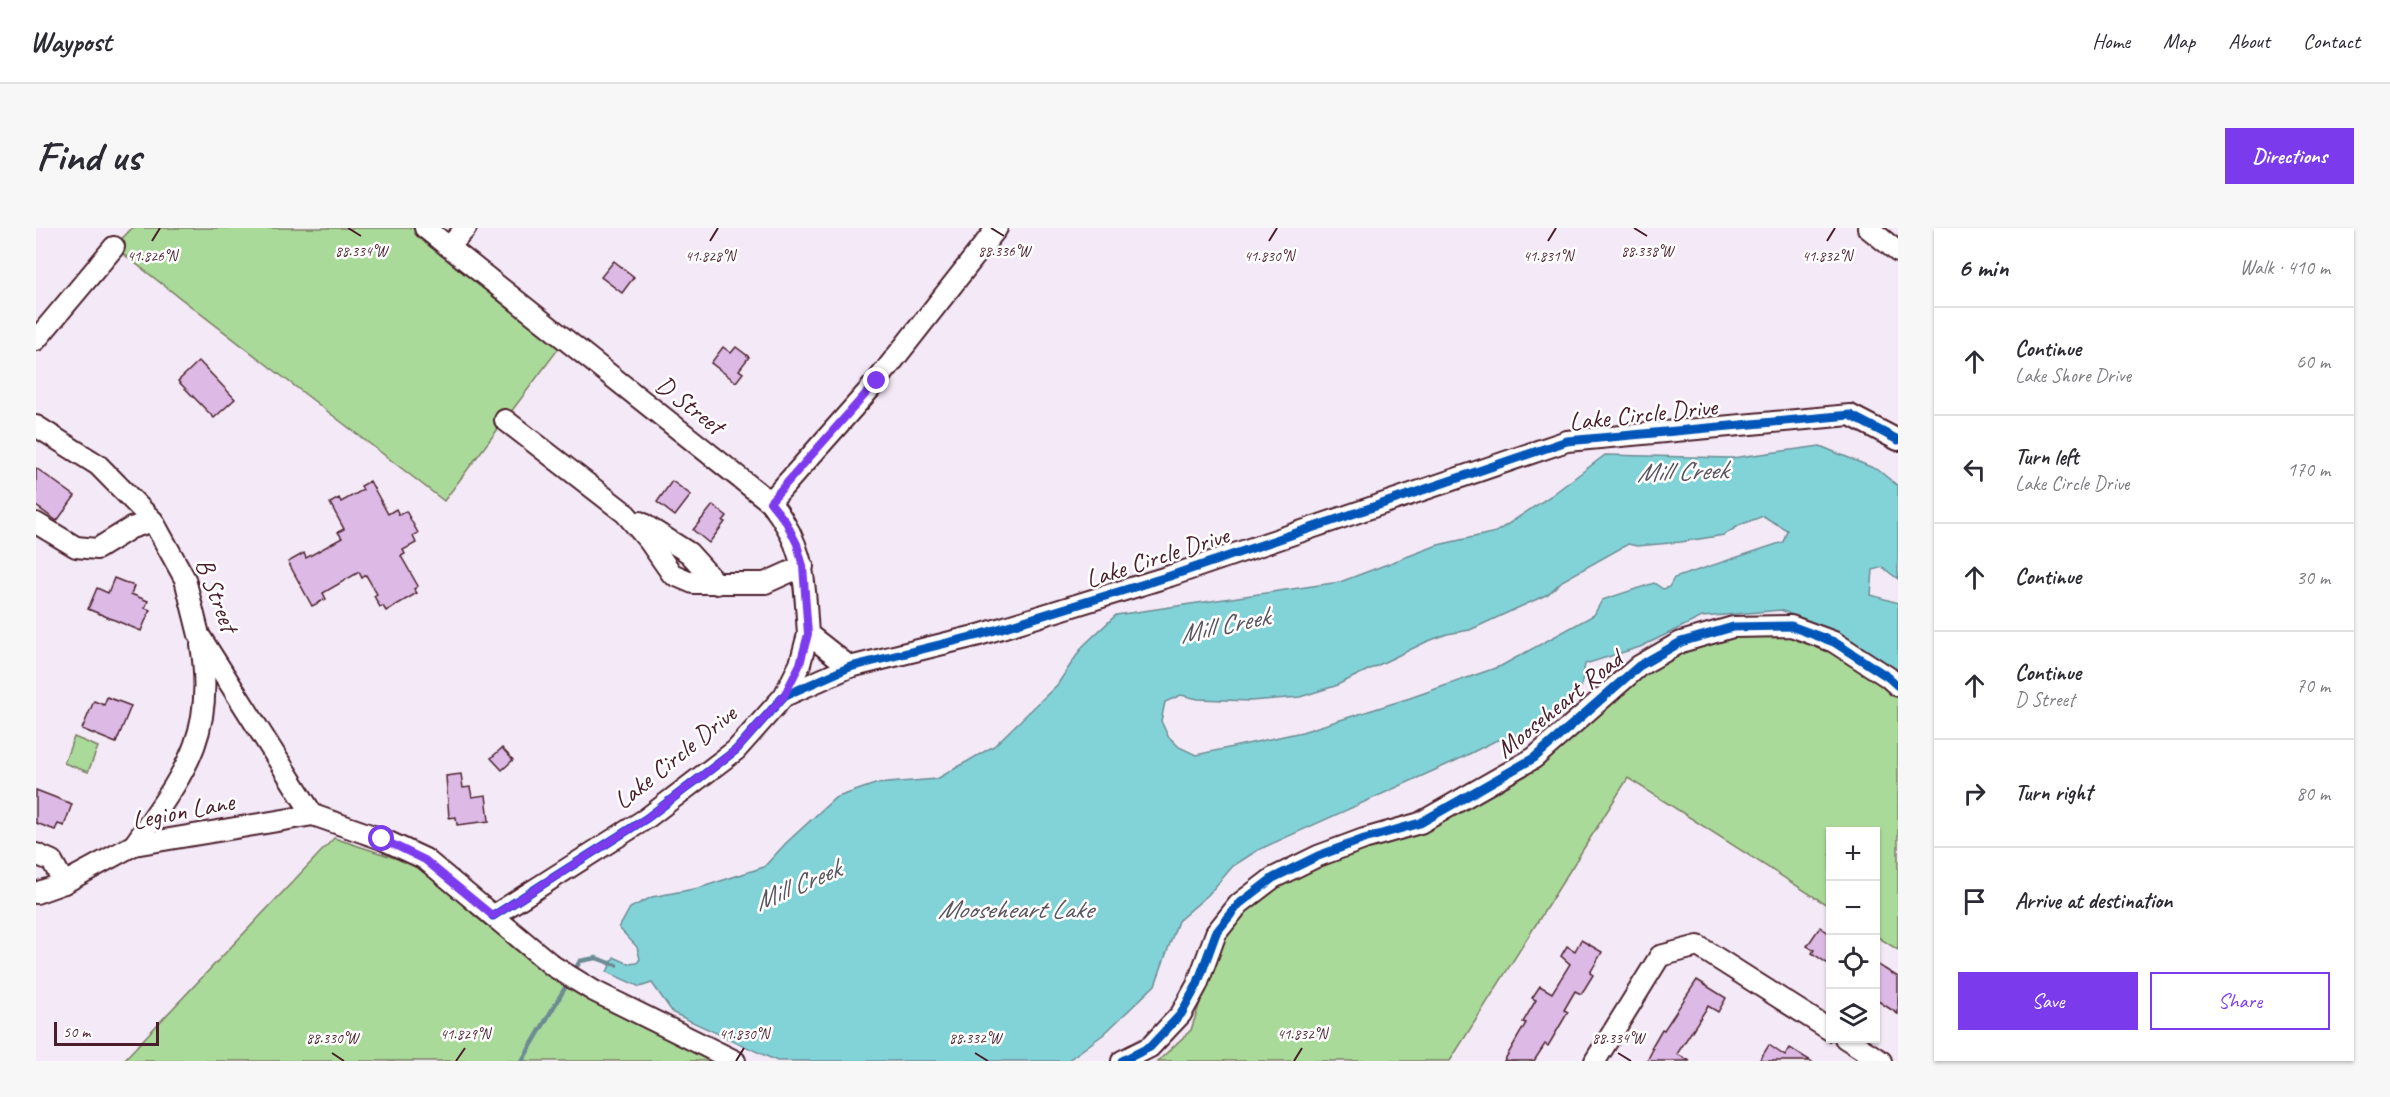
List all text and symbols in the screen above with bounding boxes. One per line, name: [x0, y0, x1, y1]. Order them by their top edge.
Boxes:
text: Waypost: [30, 24, 111, 59]
text: Home: [2092, 28, 2130, 54]
text: Map: [2163, 28, 2195, 54]
text: About: [2228, 28, 2270, 54]
text: Contact: [2303, 28, 2360, 54]
button: Directions: [2225, 128, 2354, 184]
text: Find us: [36, 130, 141, 183]
text: 88.334°W: [335, 242, 390, 261]
text: 88.336°W: [978, 242, 1033, 261]
text: 88.338°W: [1621, 242, 1676, 261]
text: 41.826°N: [127, 247, 180, 266]
text: 41.828°N: [685, 247, 738, 266]
text: 41.830°N: [1244, 247, 1297, 266]
text: 41.831°N: [1523, 247, 1576, 266]
text: 41.832°N: [1802, 247, 1855, 266]
text: 6 min: [1958, 251, 2008, 284]
text: Walk · 410 m: [2240, 255, 2330, 280]
text: Continue: [2015, 335, 2081, 363]
icon: ahead: [1958, 345, 1991, 378]
text: 60 m: [2296, 349, 2330, 374]
text: Lake Shore Drive: [2015, 363, 2131, 388]
route end: [863, 367, 889, 393]
street label: D Street: [649, 368, 733, 444]
street label: Lake Circle Drive: [1567, 390, 1720, 438]
text: Turn left: [2015, 443, 2079, 471]
water label: Mill Creek: [1636, 452, 1733, 490]
icon: left: [1958, 453, 1991, 486]
text: 170 m: [2287, 457, 2330, 482]
text: Lake Circle Drive: [2015, 471, 2129, 496]
street label: Lake Circle Drive: [1081, 518, 1234, 596]
street label: B Street: [188, 554, 247, 640]
icon: ahead: [1958, 561, 1991, 594]
text: Continue: [2015, 563, 2081, 591]
text: 30 m: [2296, 565, 2330, 590]
water label: Mill Creek: [1176, 598, 1277, 651]
street label: Mooseheart Road: [1489, 640, 1632, 765]
text: Continue: [2015, 659, 2081, 687]
icon: ahead: [1958, 669, 1991, 702]
text: 70 m: [2296, 673, 2330, 698]
text: D Street: [2015, 687, 2075, 712]
street label: Lake Circle Drive: [607, 696, 744, 817]
icon: right: [1958, 777, 1991, 810]
text: Turn right: [2015, 779, 2092, 807]
text: 80 m: [2296, 781, 2330, 806]
street label: Legion Lane: [129, 785, 238, 837]
route start: [368, 825, 394, 851]
map controls: [1826, 827, 1880, 1043]
button: +: [1826, 827, 1880, 881]
water label: Mill Creek: [749, 850, 850, 918]
button: −: [1826, 881, 1880, 935]
icon: arrive: [1958, 885, 1991, 918]
text: Arrive at destination: [2015, 887, 2172, 915]
water label: Mooseheart Lake: [938, 892, 1097, 926]
button: locate: [1826, 935, 1880, 989]
button: Save: [1958, 972, 2138, 1030]
button: Share: [2150, 972, 2330, 1030]
button: layers: [1826, 989, 1880, 1043]
scale bar: [54, 1019, 159, 1046]
text: 50 m: [63, 1022, 90, 1042]
text: 41.829°N: [440, 1025, 493, 1044]
text: 41.830°N: [719, 1025, 772, 1044]
text: 41.832°N: [1277, 1025, 1330, 1044]
text: 88.330°W: [306, 1029, 361, 1048]
text: 88.332°W: [949, 1029, 1004, 1048]
text: 88.334°W: [1592, 1029, 1647, 1048]

